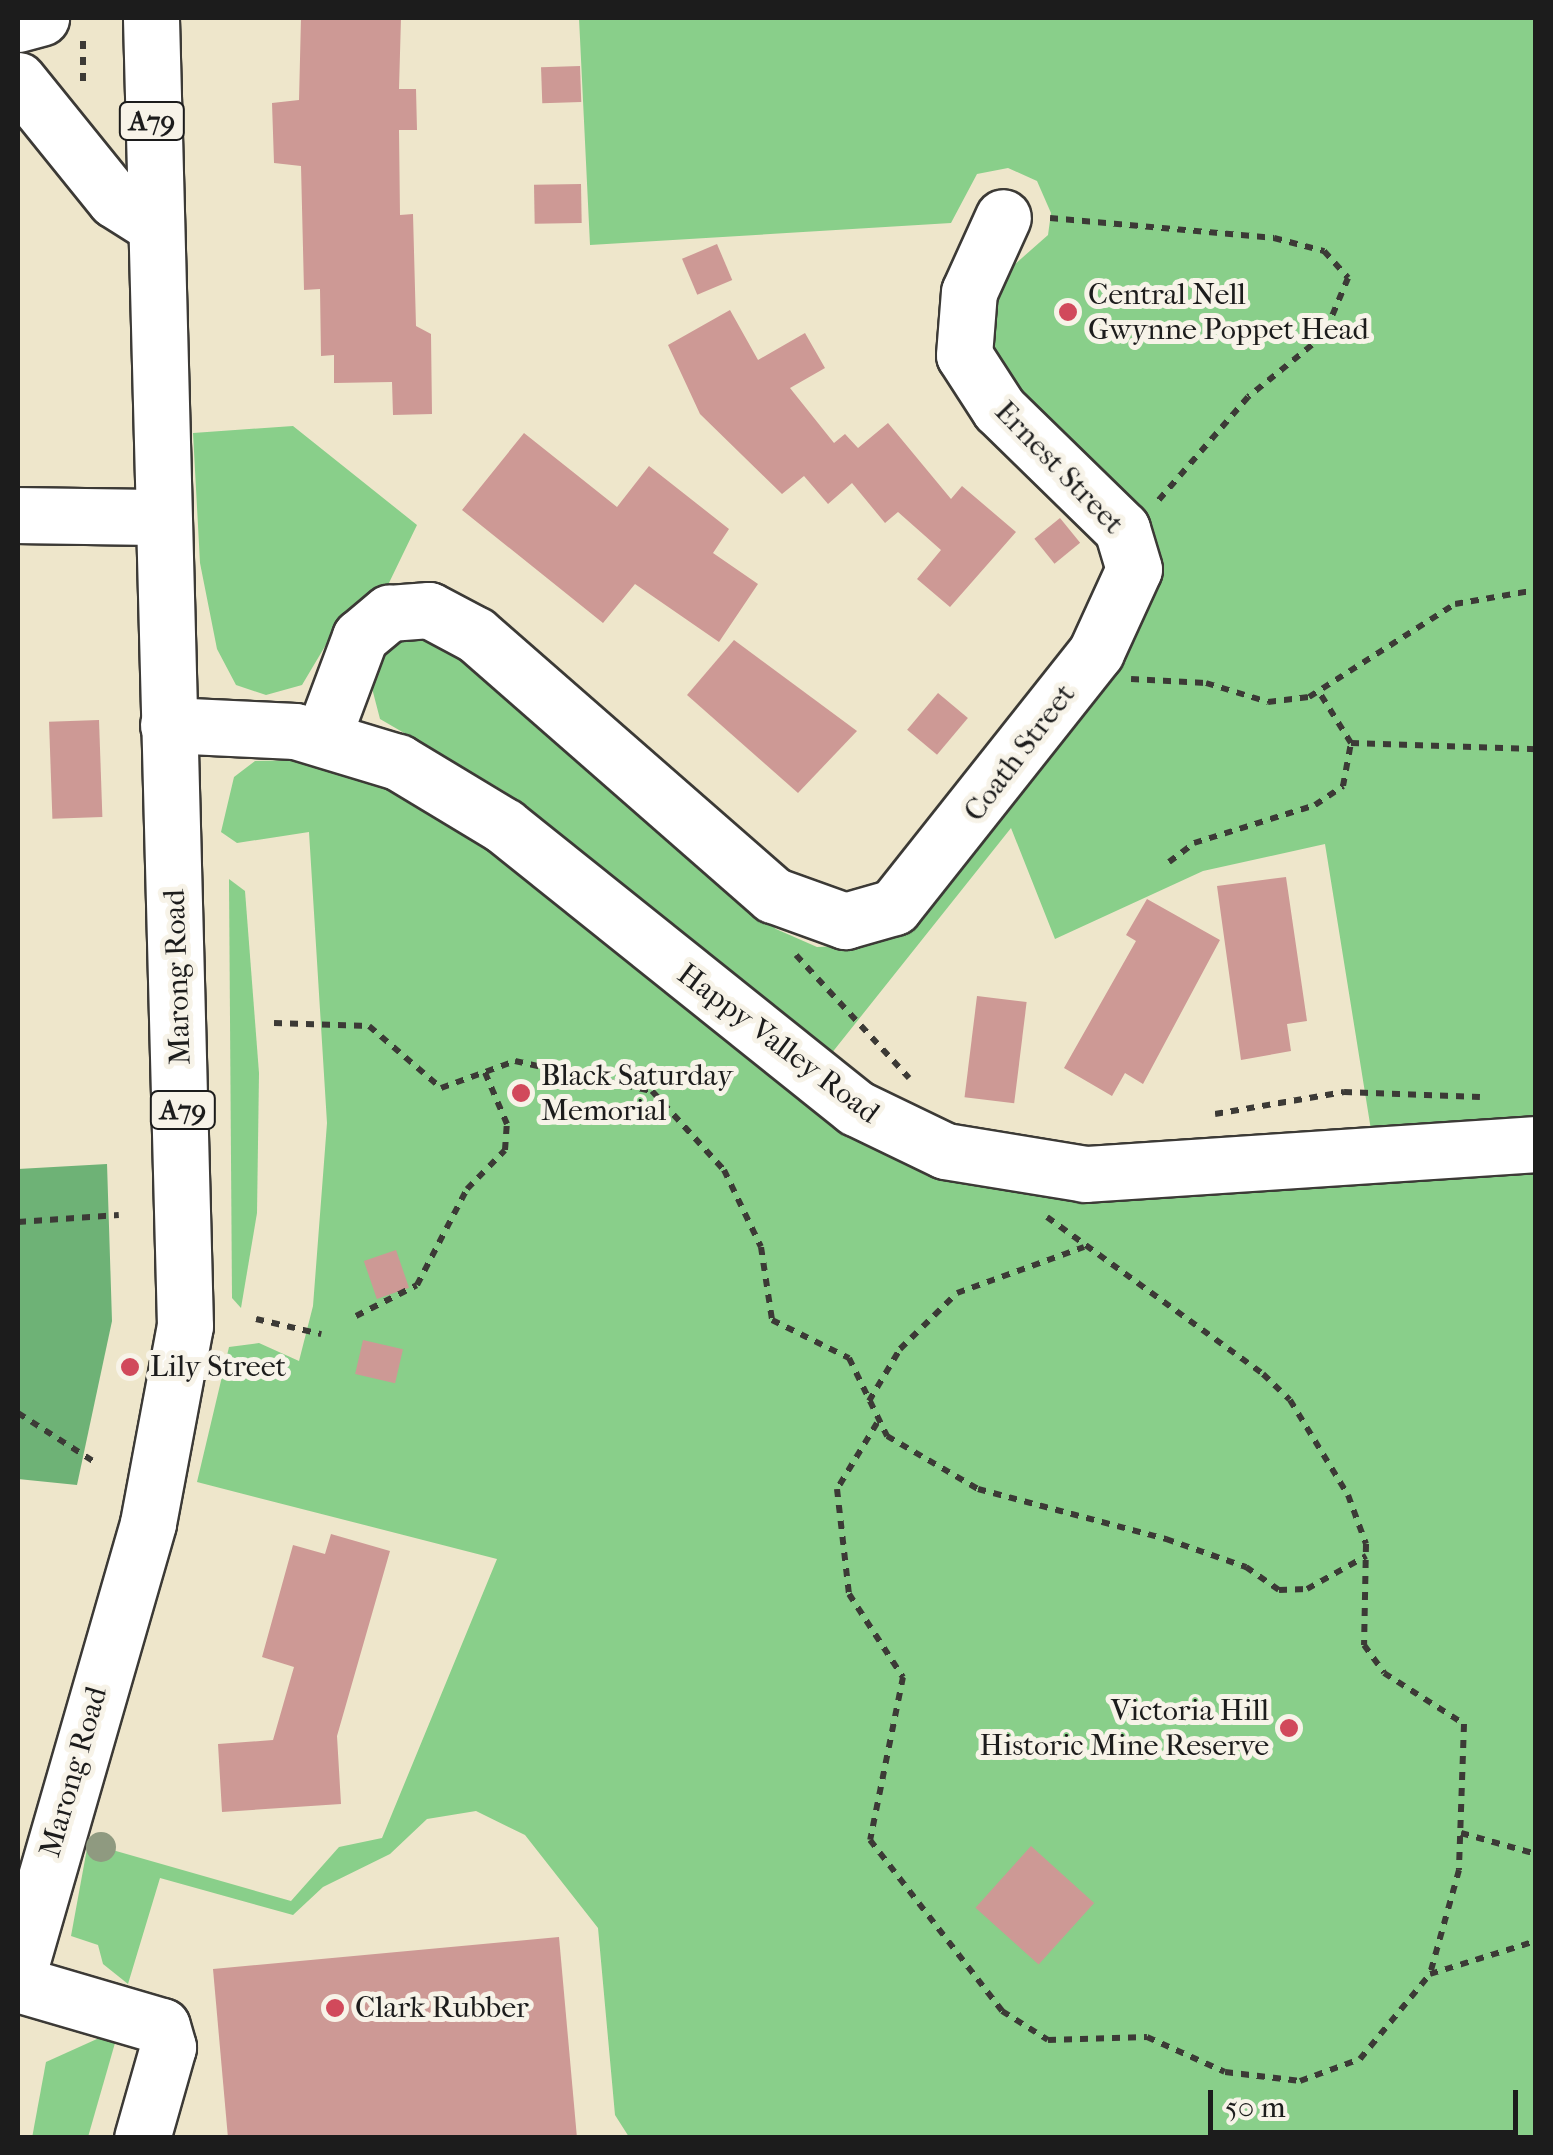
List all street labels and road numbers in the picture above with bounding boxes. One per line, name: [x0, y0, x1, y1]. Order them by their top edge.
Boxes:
road number: A79: [117, 98, 187, 144]
street label: Ernest Street: [987, 394, 1131, 542]
street label: Coath Street: [957, 677, 1083, 829]
street label: Marong Road: [157, 889, 199, 1065]
street label: Happy Valley Road: [670, 956, 886, 1132]
road number: A79: [148, 1087, 218, 1133]
street label: Marong Road: [33, 1683, 115, 1861]

